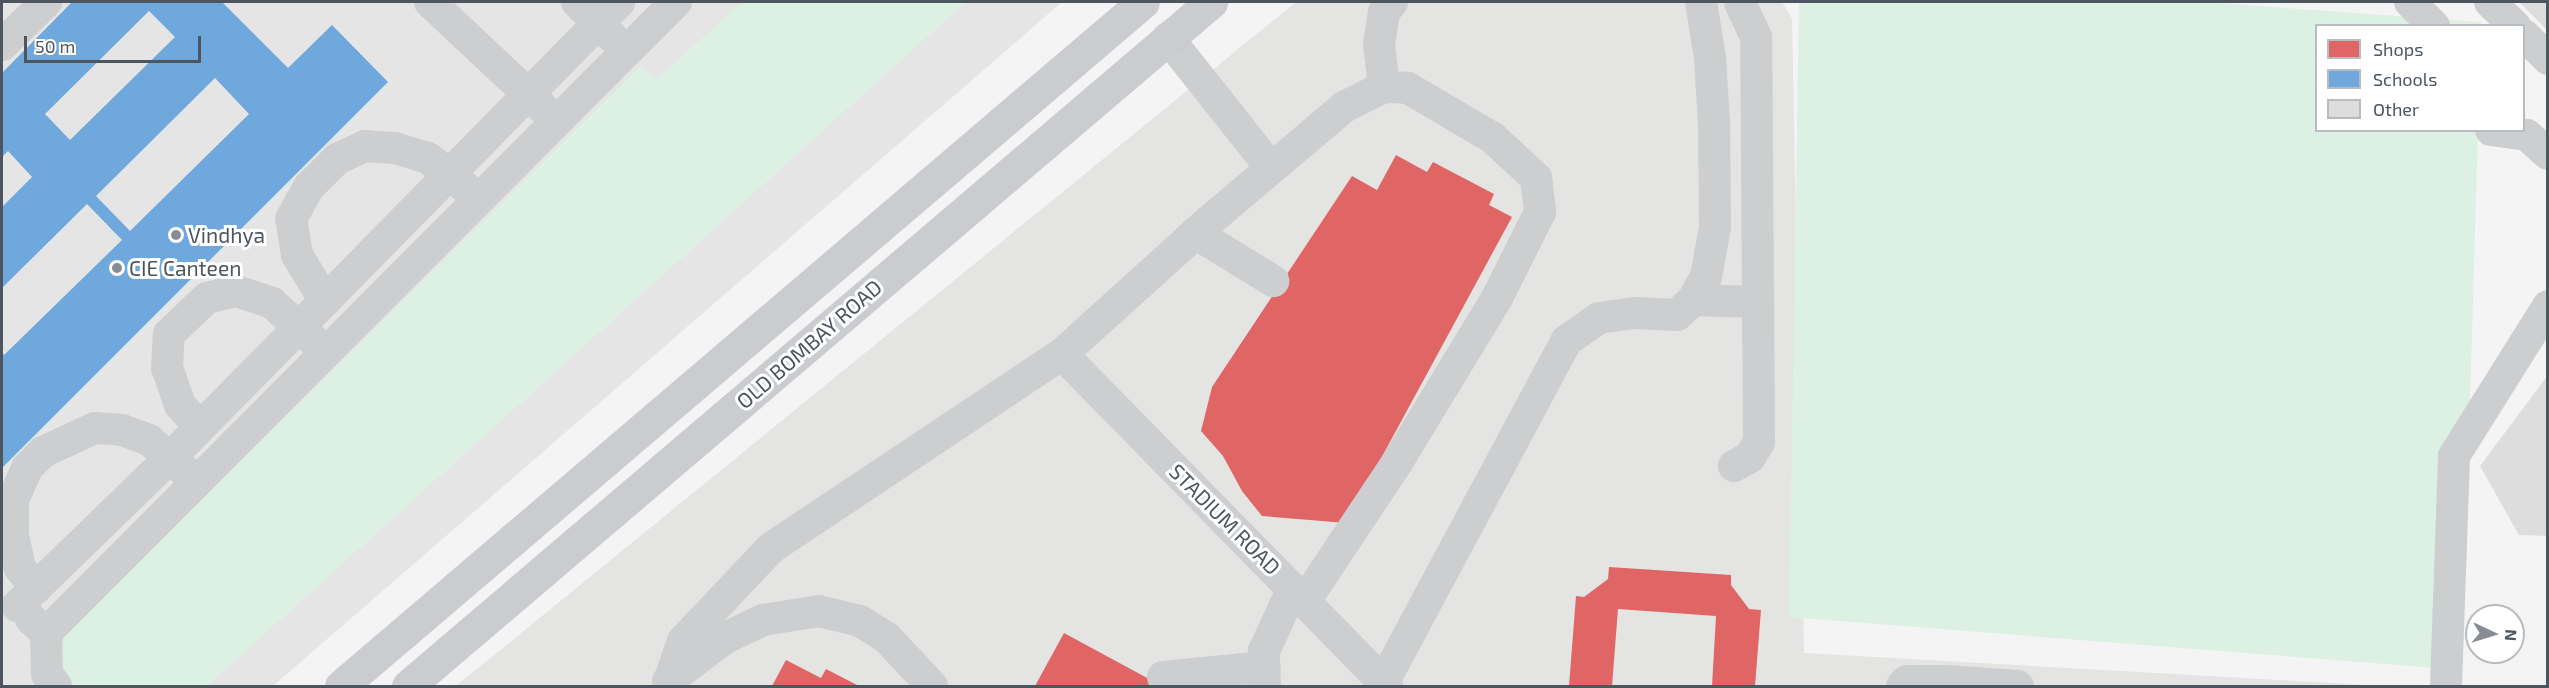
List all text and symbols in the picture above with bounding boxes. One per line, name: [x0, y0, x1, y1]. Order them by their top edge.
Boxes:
scale bar: [27, 24, 204, 62]
legend: [2315, 24, 2525, 132]
text: 50 m: [35, 35, 75, 57]
text: Shops: [2373, 38, 2423, 60]
text: Schools: [2373, 68, 2437, 90]
text: Other: [2373, 98, 2419, 120]
place label: Vindhya: [188, 222, 265, 248]
marker: Vindhya: [169, 228, 183, 242]
place label: CIE Canteen: [129, 255, 241, 281]
marker: CIE Canteen: [110, 261, 124, 275]
street label: OLD BOMBAY ROAD: [731, 274, 887, 414]
street label: STADIUM ROAD: [1164, 458, 1286, 580]
north arrow: [2465, 604, 2525, 664]
text: N: [2502, 629, 2521, 642]

